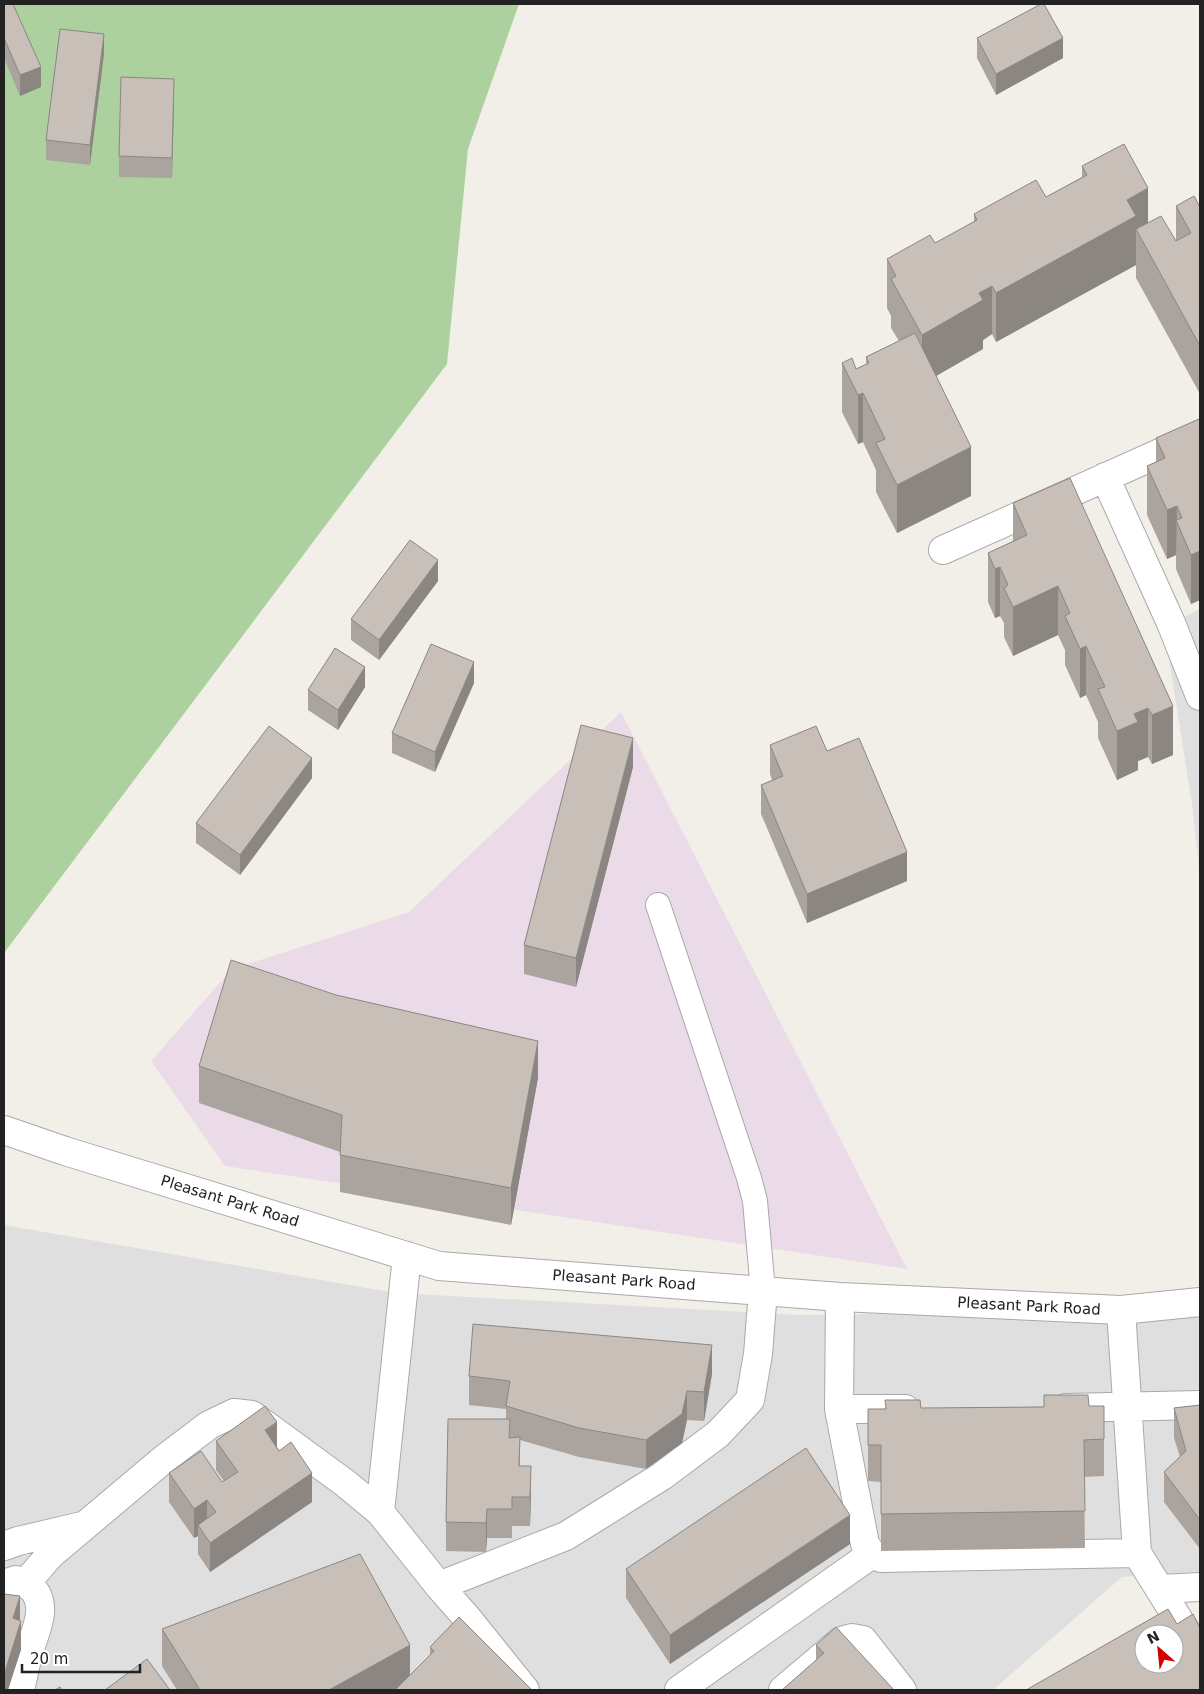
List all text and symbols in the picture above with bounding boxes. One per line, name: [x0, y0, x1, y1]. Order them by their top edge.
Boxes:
street label: Pleasant Park Road: [159, 1171, 301, 1231]
street label: Pleasant Park Road: [552, 1266, 696, 1294]
street label: Pleasant Park Road: [957, 1293, 1101, 1319]
north arrow: [1134, 1624, 1184, 1674]
text: N: [1144, 1628, 1162, 1647]
scale bar: [22, 1642, 140, 1674]
text: 20 m: [30, 1650, 68, 1668]

